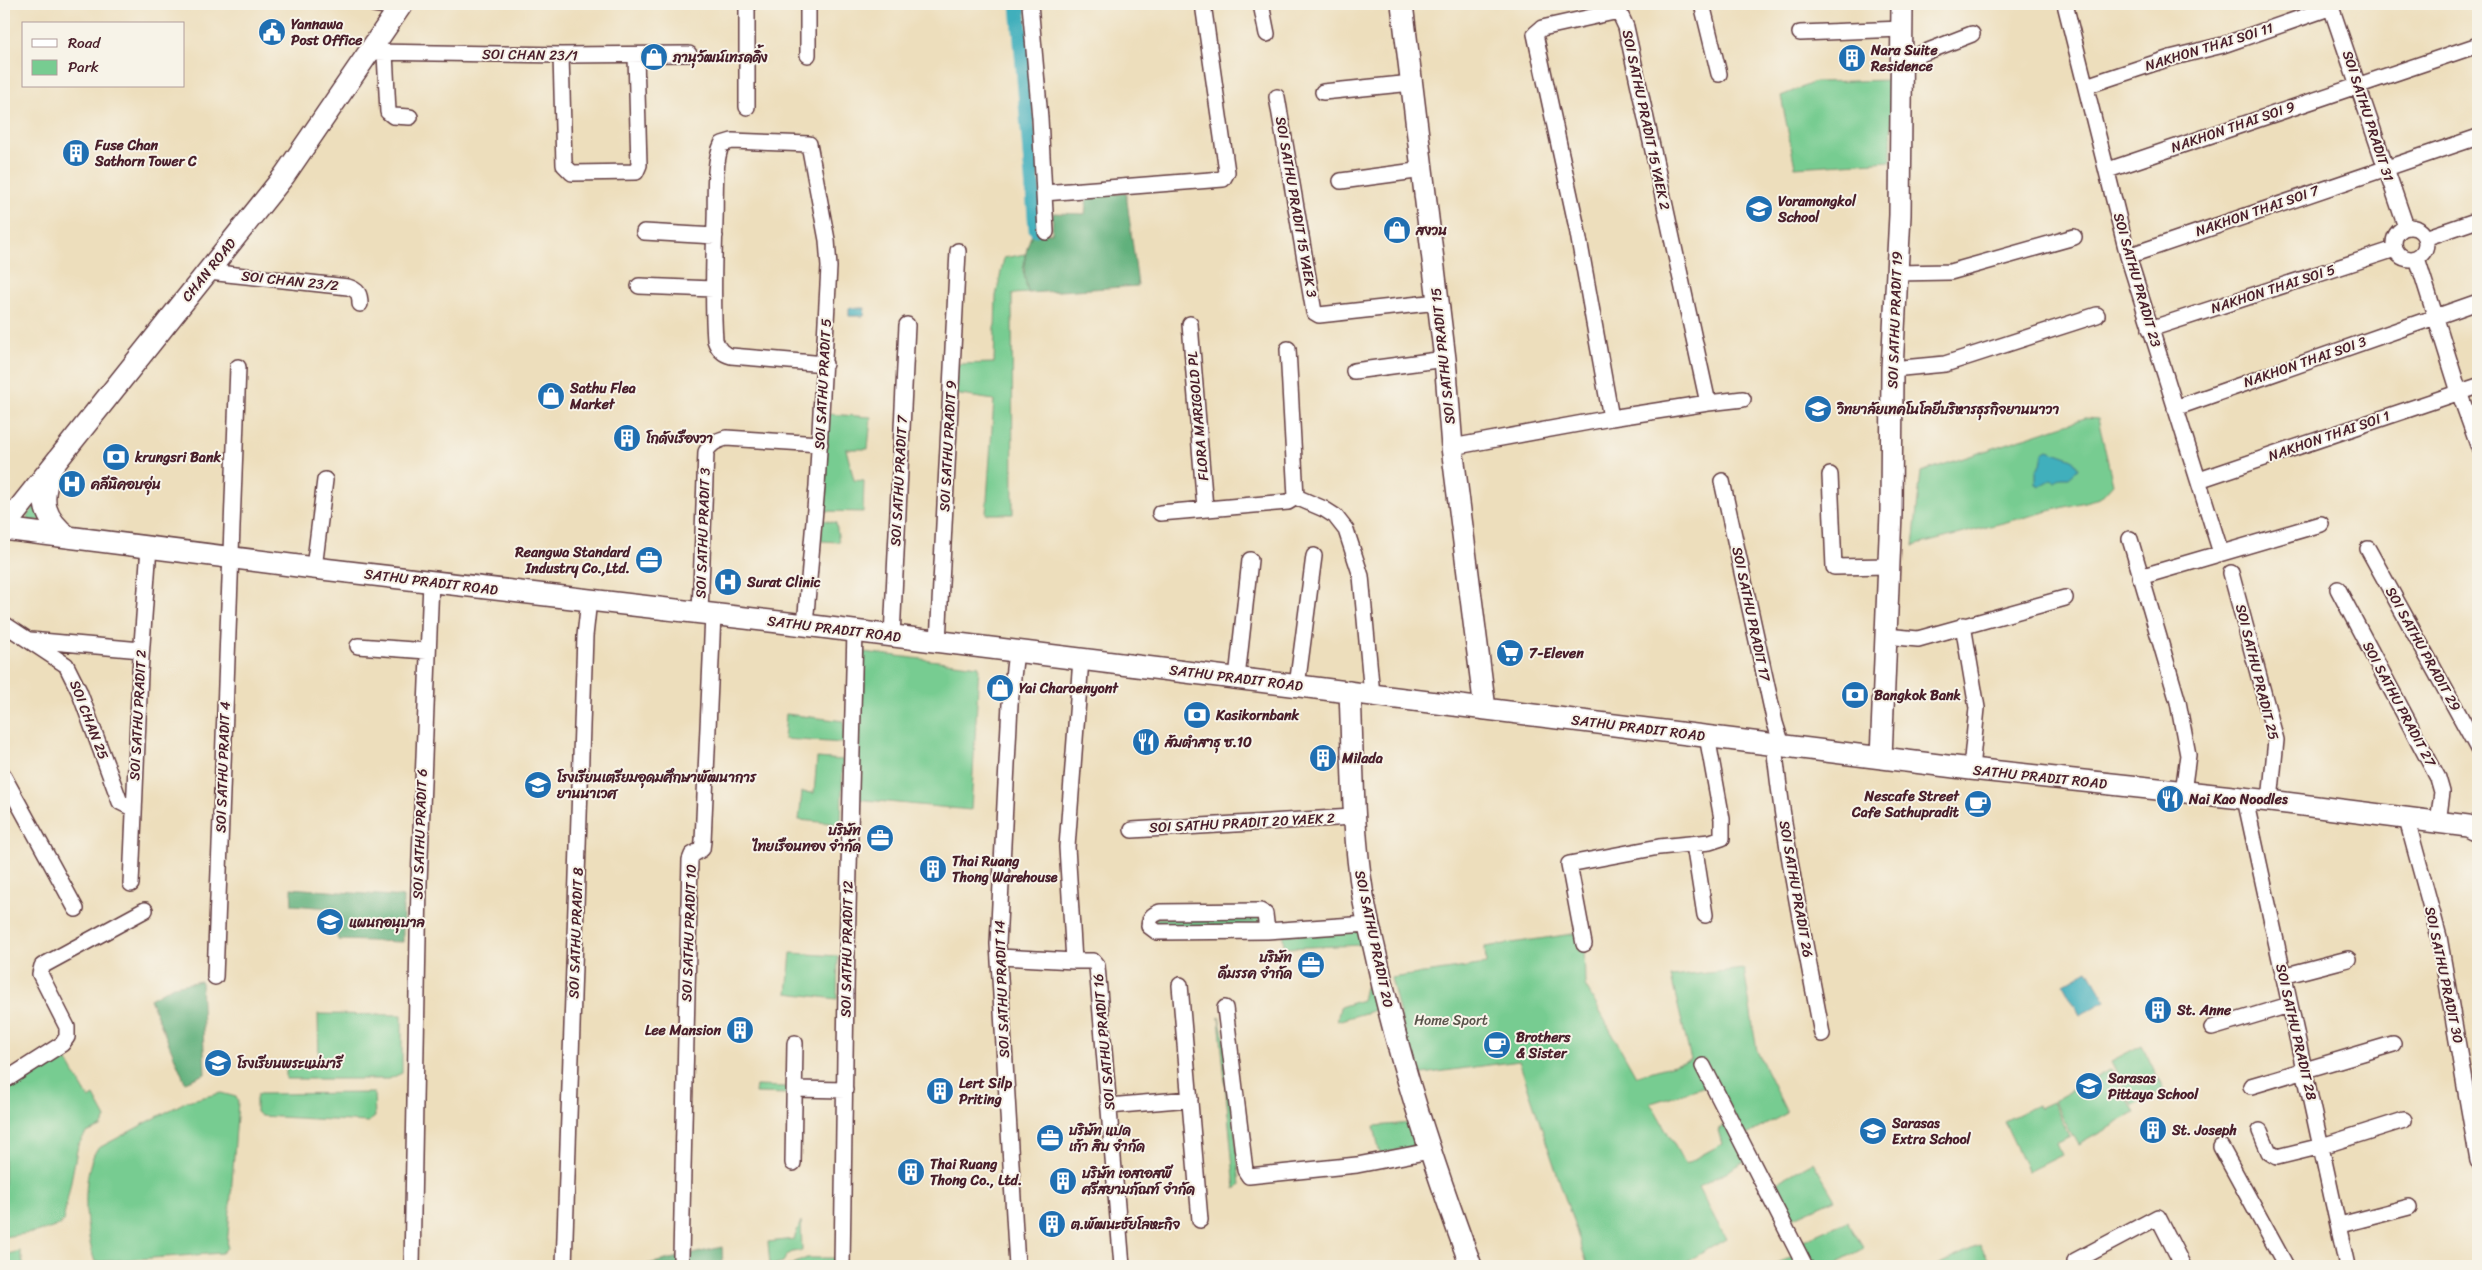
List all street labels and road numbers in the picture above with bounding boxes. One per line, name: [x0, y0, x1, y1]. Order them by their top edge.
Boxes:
street label: NAKHON THAI SOI 11: [2142, 16, 2276, 78]
street label: SOI SATHU PRADIT 15 YAEK 2: [1615, 28, 1677, 212]
street label: SOI CHAN 23/1: [482, 42, 578, 68]
street label: SOI SATHU PRADIT 31: [2335, 47, 2401, 185]
street label: NAKHON THAI SOI 9: [2168, 94, 2299, 160]
street label: SOI SATHU PRADIT 15 YAEK 3: [1268, 115, 1324, 300]
street label: NAKHON THAI SOI 7: [2192, 178, 2323, 244]
street label: SOI SATHU PRADIT 23: [2106, 210, 2168, 350]
street label: CHAN ROAD: [175, 232, 243, 308]
street label: SOI SATHU PRADIT 19: [1880, 250, 1910, 389]
street label: NAKHON THAI SOI 5: [2207, 257, 2339, 321]
street label: SOI CHAN 23/2: [240, 263, 340, 299]
street label: SOI SATHU PRADIT 15: [1423, 286, 1463, 426]
street label: SOI SATHU PRADIT 5: [807, 317, 839, 450]
street label: NAKHON THAI SOI 3: [2240, 329, 2370, 395]
street label: FLORA MARIGOLD PL: [1180, 350, 1216, 482]
street label: SOI SATHU PRADIT 9: [932, 379, 964, 512]
street label: NAKHON THAI SOI 1: [2265, 403, 2393, 469]
street label: SOI SATHU PRADIT 7: [883, 414, 915, 547]
street label: SOI SATHU PRADIT 3: [688, 467, 718, 599]
street label: SOI SATHU PRADIT 17: [1725, 544, 1778, 685]
street label: SATHU PRADIT ROAD: [363, 561, 500, 603]
street label: SOI SATHU PRADIT 29: [2378, 582, 2468, 716]
street label: SOI SATHU PRADIT 25: [2228, 601, 2286, 743]
street label: SATHU PRADIT ROAD: [766, 608, 903, 650]
street label: SOI SATHU PRADIT 27: [2355, 637, 2443, 772]
street label: SOI SATHU PRADIT 2: [122, 649, 154, 781]
street label: SATHU PRADIT ROAD: [1168, 657, 1305, 699]
street label: SOI CHAN 25: [62, 677, 116, 764]
street label: SOI SATHU PRADIT 4: [208, 701, 238, 833]
street label: SATHU PRADIT ROAD: [1570, 707, 1707, 749]
street label: SATHU PRADIT ROAD: [1972, 758, 2109, 797]
street label: SOI SATHU PRADIT 6: [405, 768, 435, 900]
street label: SOI SATHU PRADIT 20 YAEK 2: [1148, 806, 1336, 840]
street label: SOI SATHU PRADIT 26: [1772, 818, 1820, 960]
street label: SOI SATHU PRADIT 10: [674, 864, 704, 1002]
street label: SOI SATHU PRADIT 8: [561, 866, 591, 999]
street label: SOI SATHU PRADIT 20: [1347, 868, 1401, 1010]
street label: SOI SATHU PRADIT 12: [833, 880, 861, 1018]
street label: SOI SATHU PRADIT 30: [2417, 904, 2471, 1046]
street label: SOI SATHU PRADIT 14: [987, 920, 1017, 1058]
street label: SOI SATHU PRADIT 28: [2268, 961, 2324, 1103]
street label: SOI SATHU PRADIT 16: [1086, 973, 1122, 1111]

